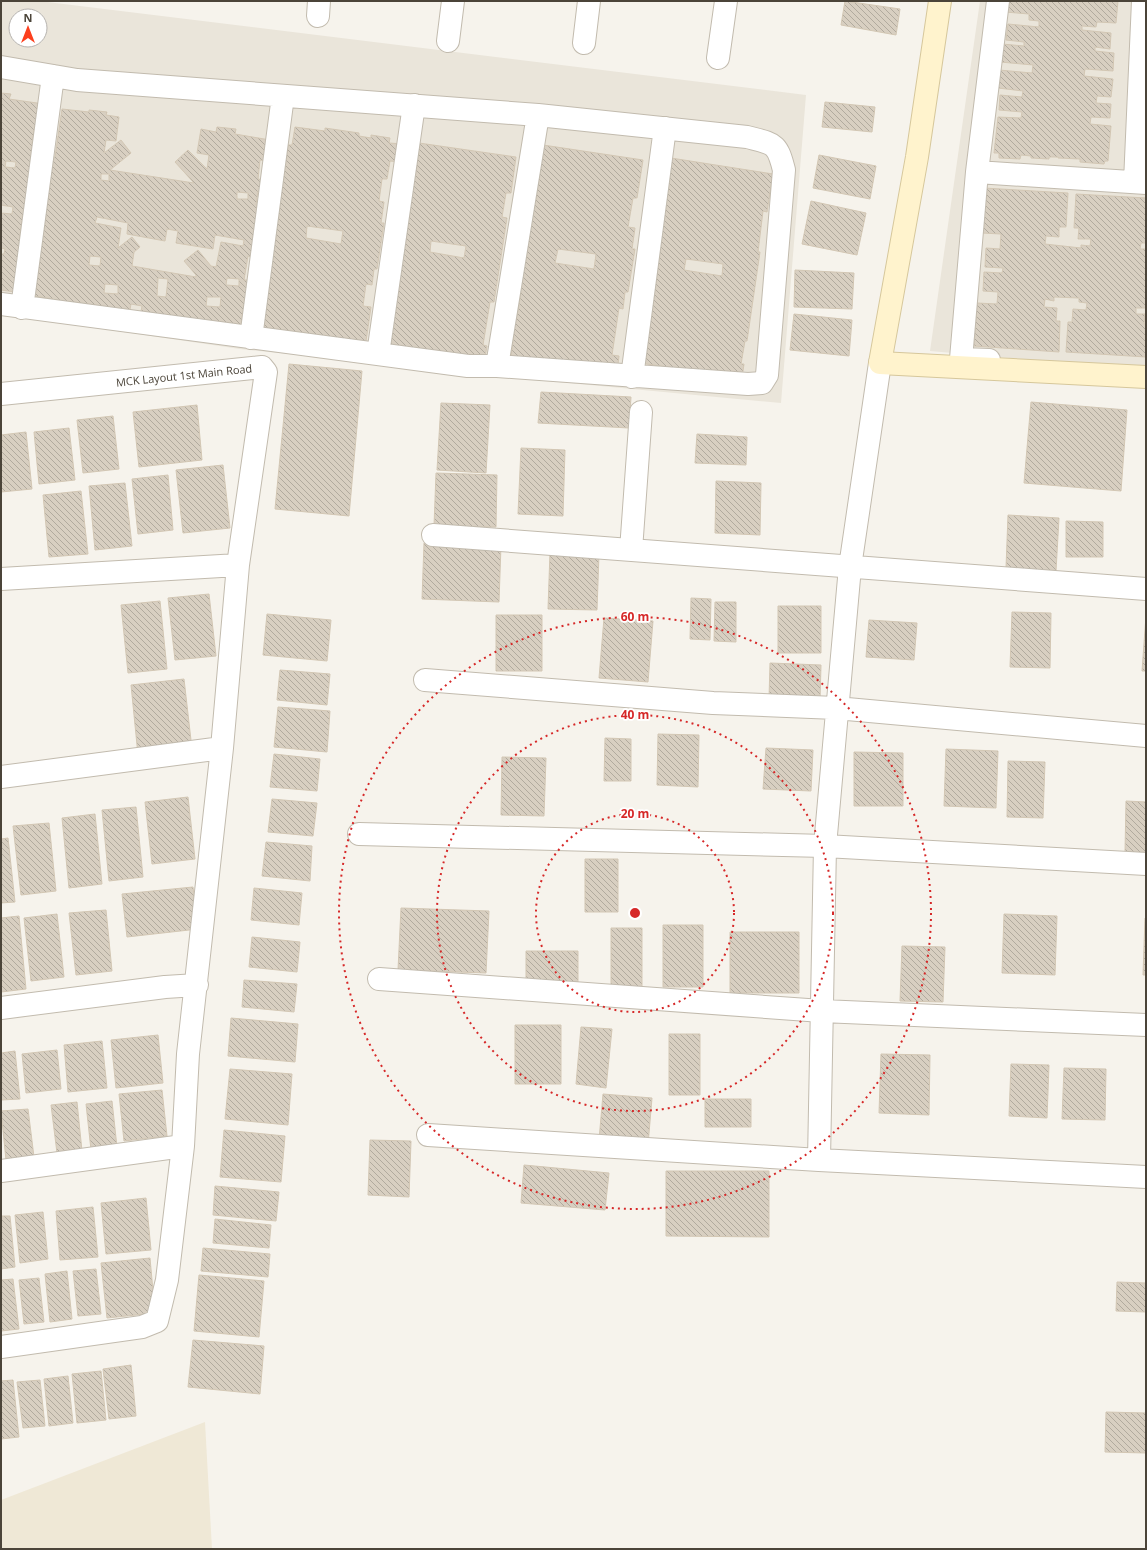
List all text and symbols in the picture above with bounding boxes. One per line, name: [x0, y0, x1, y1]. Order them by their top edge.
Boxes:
north arrow: [8, 8, 48, 48]
text: N: [24, 10, 32, 25]
street label: MCK Layout 1st Main Road: [115, 360, 253, 390]
text: 60 m: [621, 608, 649, 625]
text: 40 m: [621, 706, 649, 723]
text: 20 m: [621, 805, 649, 822]
centre of rings: [628, 906, 642, 920]

